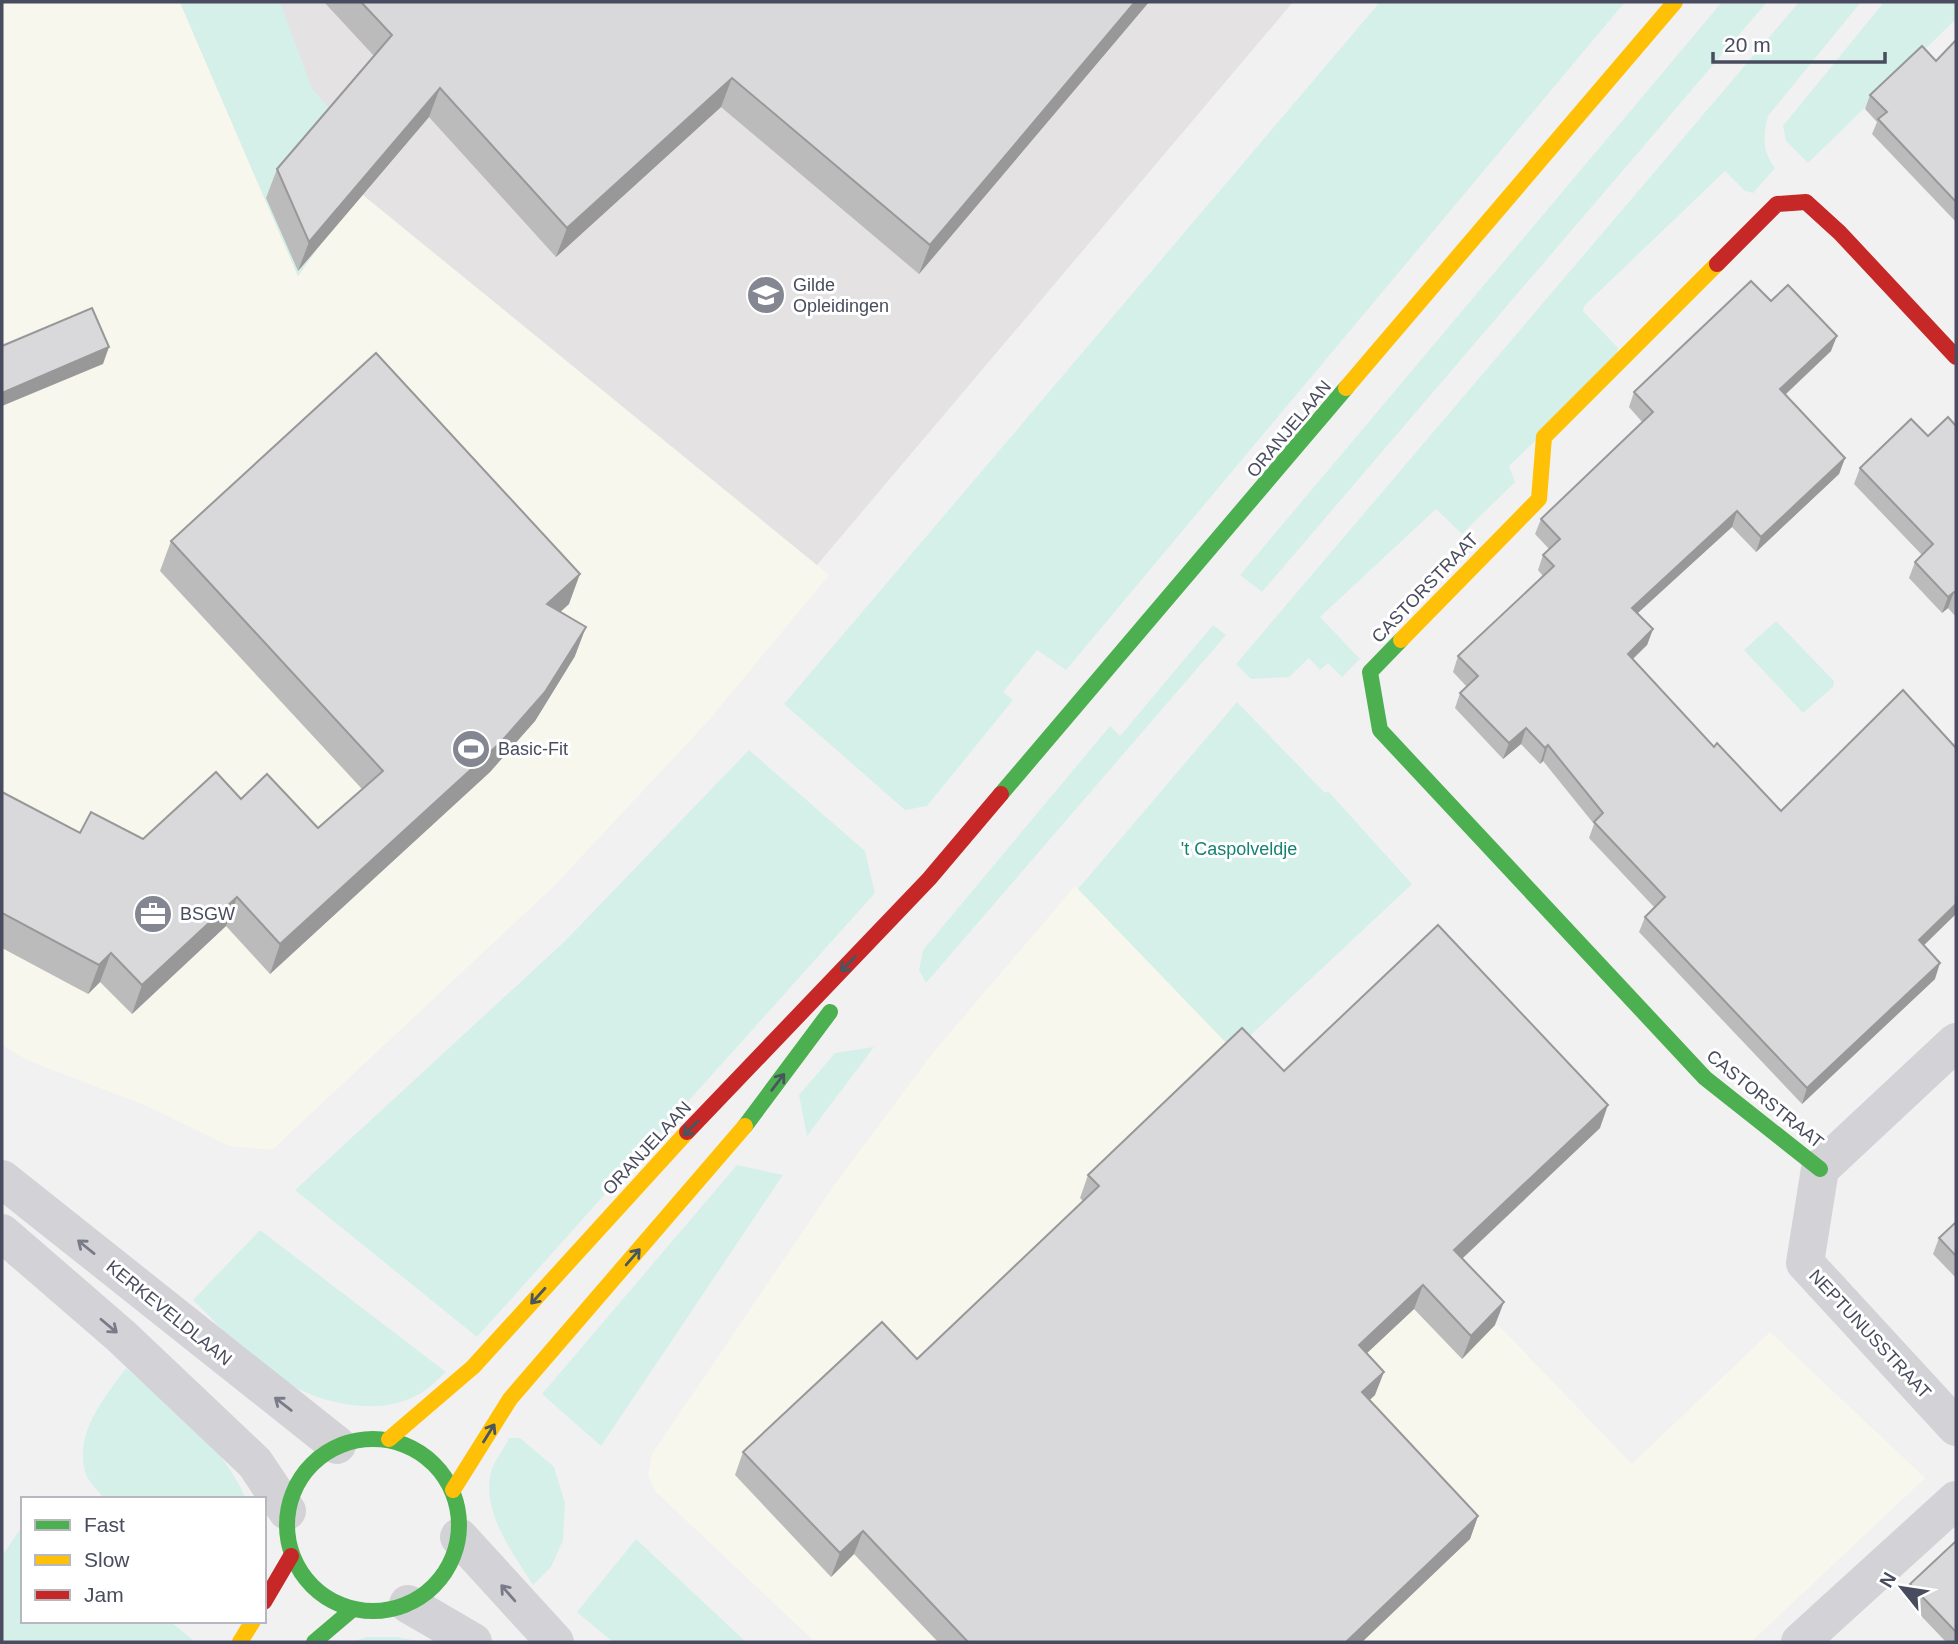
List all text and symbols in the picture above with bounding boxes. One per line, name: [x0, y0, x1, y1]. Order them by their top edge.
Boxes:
scale bar: [1713, 21, 1884, 65]
text: 20 m: [1724, 33, 1771, 56]
school or university icon: Gilde Opleidingen: [745, 274, 787, 316]
place label: Gilde Opleidingen: [793, 275, 889, 316]
street label: ORANJELAAN: [1243, 377, 1335, 481]
street label: CASTORSTRAAT: [1368, 529, 1482, 647]
sports icon: Basic-Fit: [450, 728, 492, 770]
place label: Basic-Fit: [498, 739, 568, 759]
park label: 't Caspolveldje: [1181, 839, 1297, 859]
office icon: BSGW: [132, 893, 174, 935]
place label: BSGW: [180, 904, 235, 924]
one-way arrow: [840, 955, 857, 972]
street label: CASTORSTRAAT: [1703, 1046, 1827, 1152]
one-way arrow: [771, 1074, 786, 1092]
street label: ORANJELAAN: [599, 1097, 695, 1199]
one-way arrow: [683, 1119, 700, 1136]
one-way arrow: [77, 1239, 95, 1255]
one-way arrow: [625, 1248, 641, 1266]
street label: KERKEVELDLAAN: [102, 1256, 236, 1370]
street label: NEPTUNUSSTRAAT: [1805, 1265, 1935, 1403]
one-way arrow: [530, 1287, 546, 1305]
one-way arrow: [99, 1318, 117, 1334]
one-way arrow: [275, 1396, 293, 1411]
one-way arrow: [482, 1423, 496, 1443]
legend: [21, 1497, 266, 1623]
text: Fast: [84, 1513, 125, 1536]
text: Slow: [84, 1548, 130, 1571]
north arrow: [1867, 1553, 1937, 1623]
text: N: [1875, 1569, 1900, 1591]
text: Jam: [84, 1583, 124, 1606]
one-way arrow: [500, 1584, 516, 1602]

